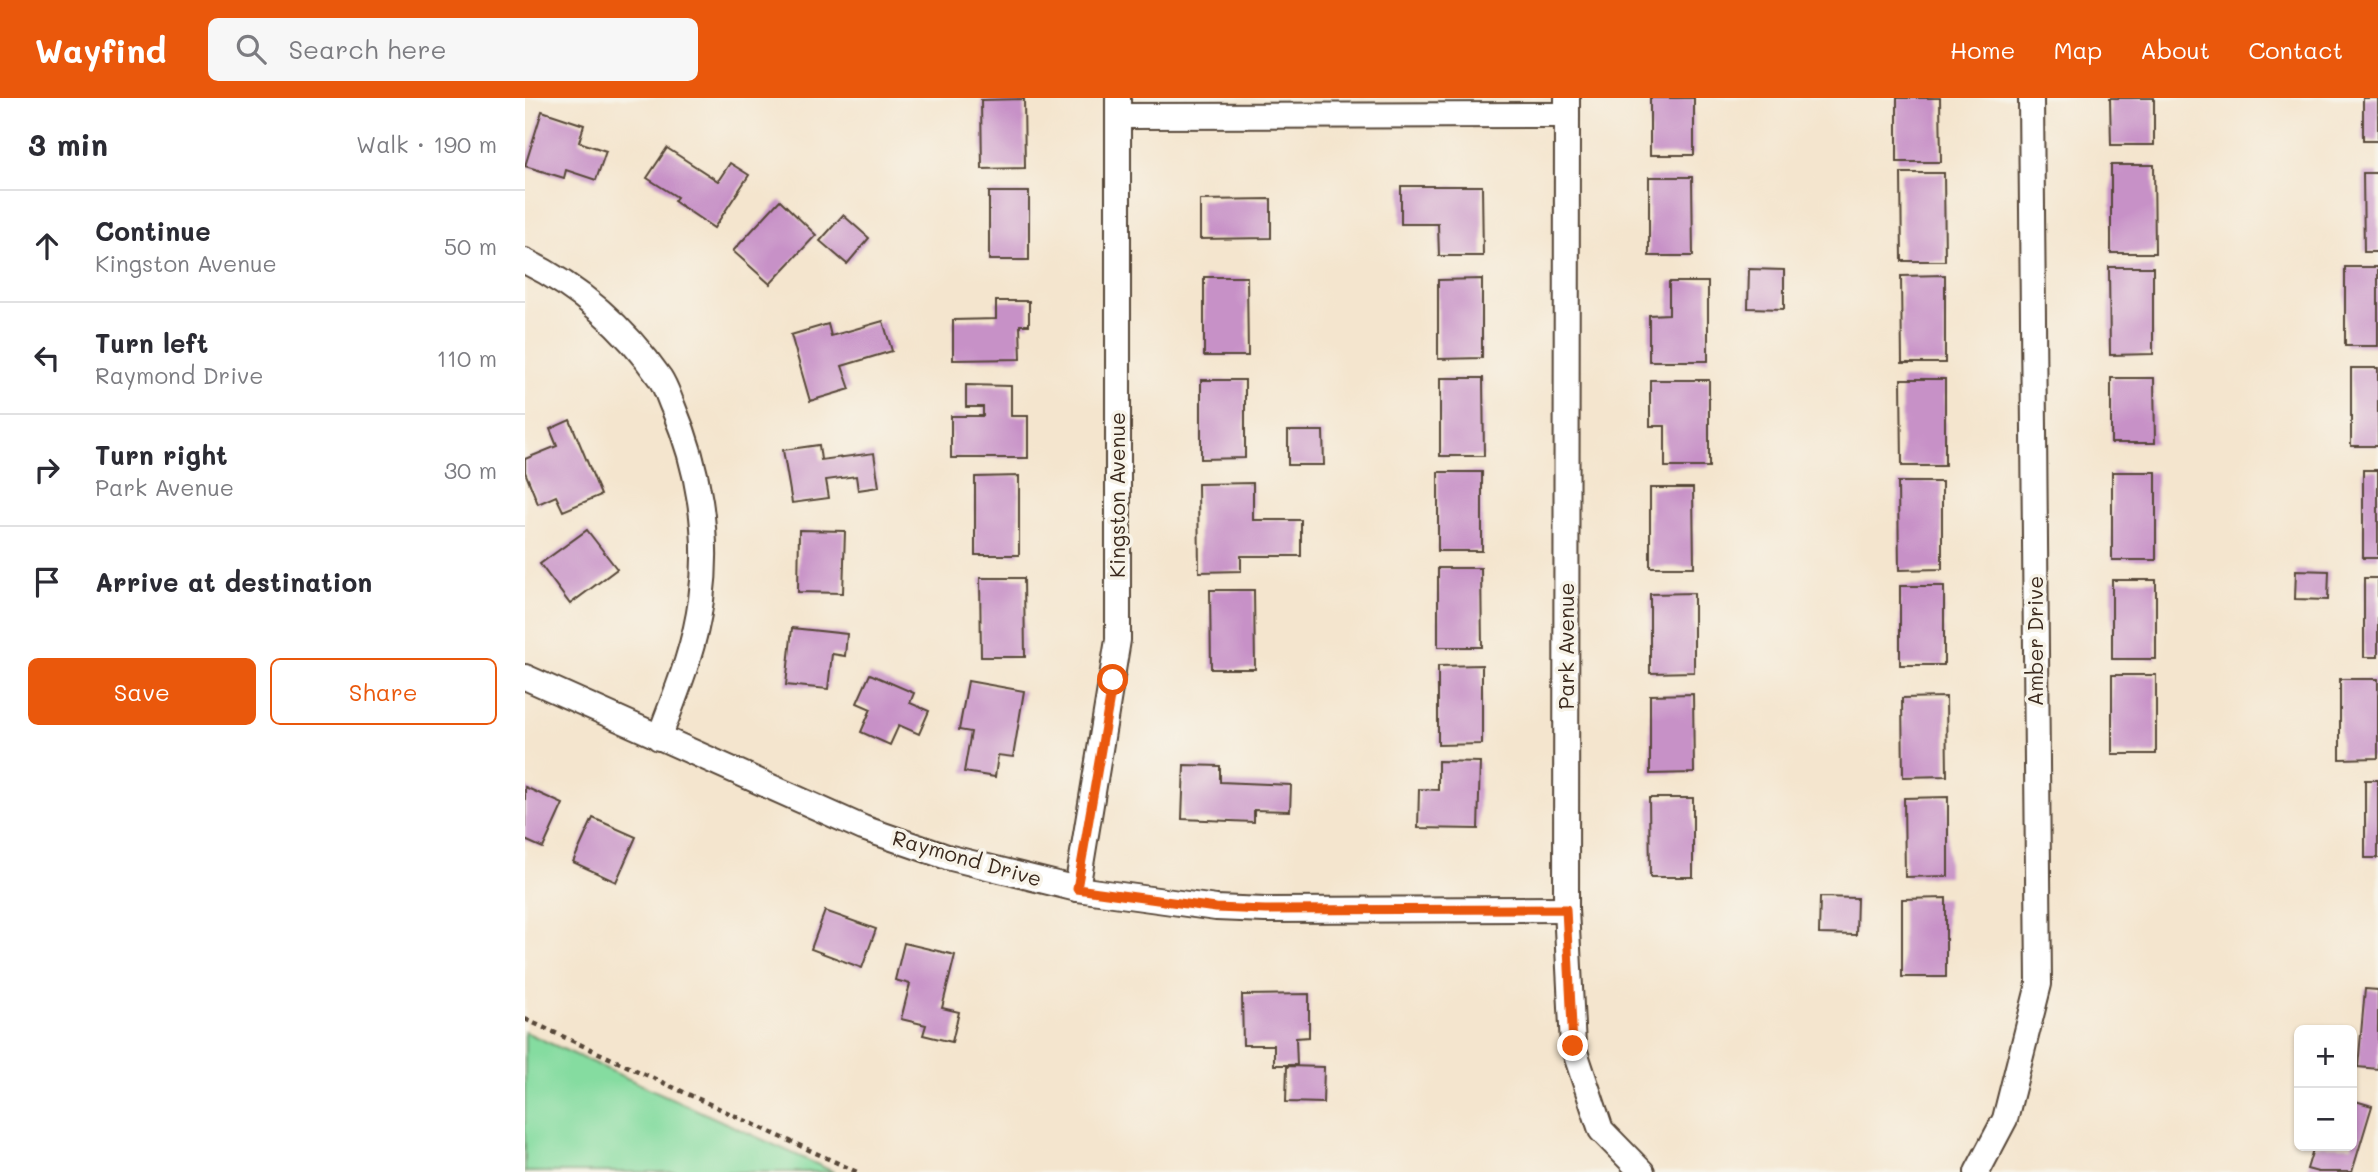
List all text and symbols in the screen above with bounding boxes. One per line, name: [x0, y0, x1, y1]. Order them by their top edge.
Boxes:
search box: [208, 18, 698, 81]
text: Wayfind: [35, 28, 166, 71]
icon: search: [232, 30, 270, 68]
text: Search here: [288, 32, 447, 66]
text: Home: [1950, 34, 2015, 65]
text: Map: [2053, 34, 2102, 65]
text: About: [2140, 34, 2210, 65]
text: Contact: [2248, 34, 2343, 65]
text: 3 min: [28, 124, 108, 164]
text: Walk · 190 m: [356, 129, 497, 159]
text: Continue: [95, 214, 211, 248]
icon: ahead: [28, 227, 66, 265]
text: 50 m: [444, 231, 497, 261]
text: Kingston Avenue: [95, 248, 277, 278]
text: Turn left: [95, 326, 208, 360]
icon: left: [28, 339, 66, 377]
text: 110 m: [437, 343, 497, 373]
text: Raymond Drive: [95, 360, 264, 390]
street label: Kingston Avenue: [1103, 412, 1130, 578]
text: Turn right: [95, 438, 228, 472]
icon: right: [28, 451, 66, 489]
text: 30 m: [444, 455, 497, 485]
text: Park Avenue: [95, 472, 234, 502]
icon: arrive: [28, 563, 66, 601]
text: Arrive at destination: [95, 565, 372, 599]
street label: Amber Drive: [2021, 576, 2048, 706]
street label: Park Avenue: [1552, 583, 1579, 710]
button: Save: [28, 658, 256, 725]
button: Share: [270, 658, 497, 725]
route start: [1097, 664, 1128, 695]
street label: Raymond Drive: [890, 823, 1045, 892]
map controls: [2294, 1025, 2357, 1151]
button: +: [2294, 1025, 2357, 1088]
route end: [1557, 1030, 1588, 1061]
button: −: [2294, 1088, 2357, 1151]

